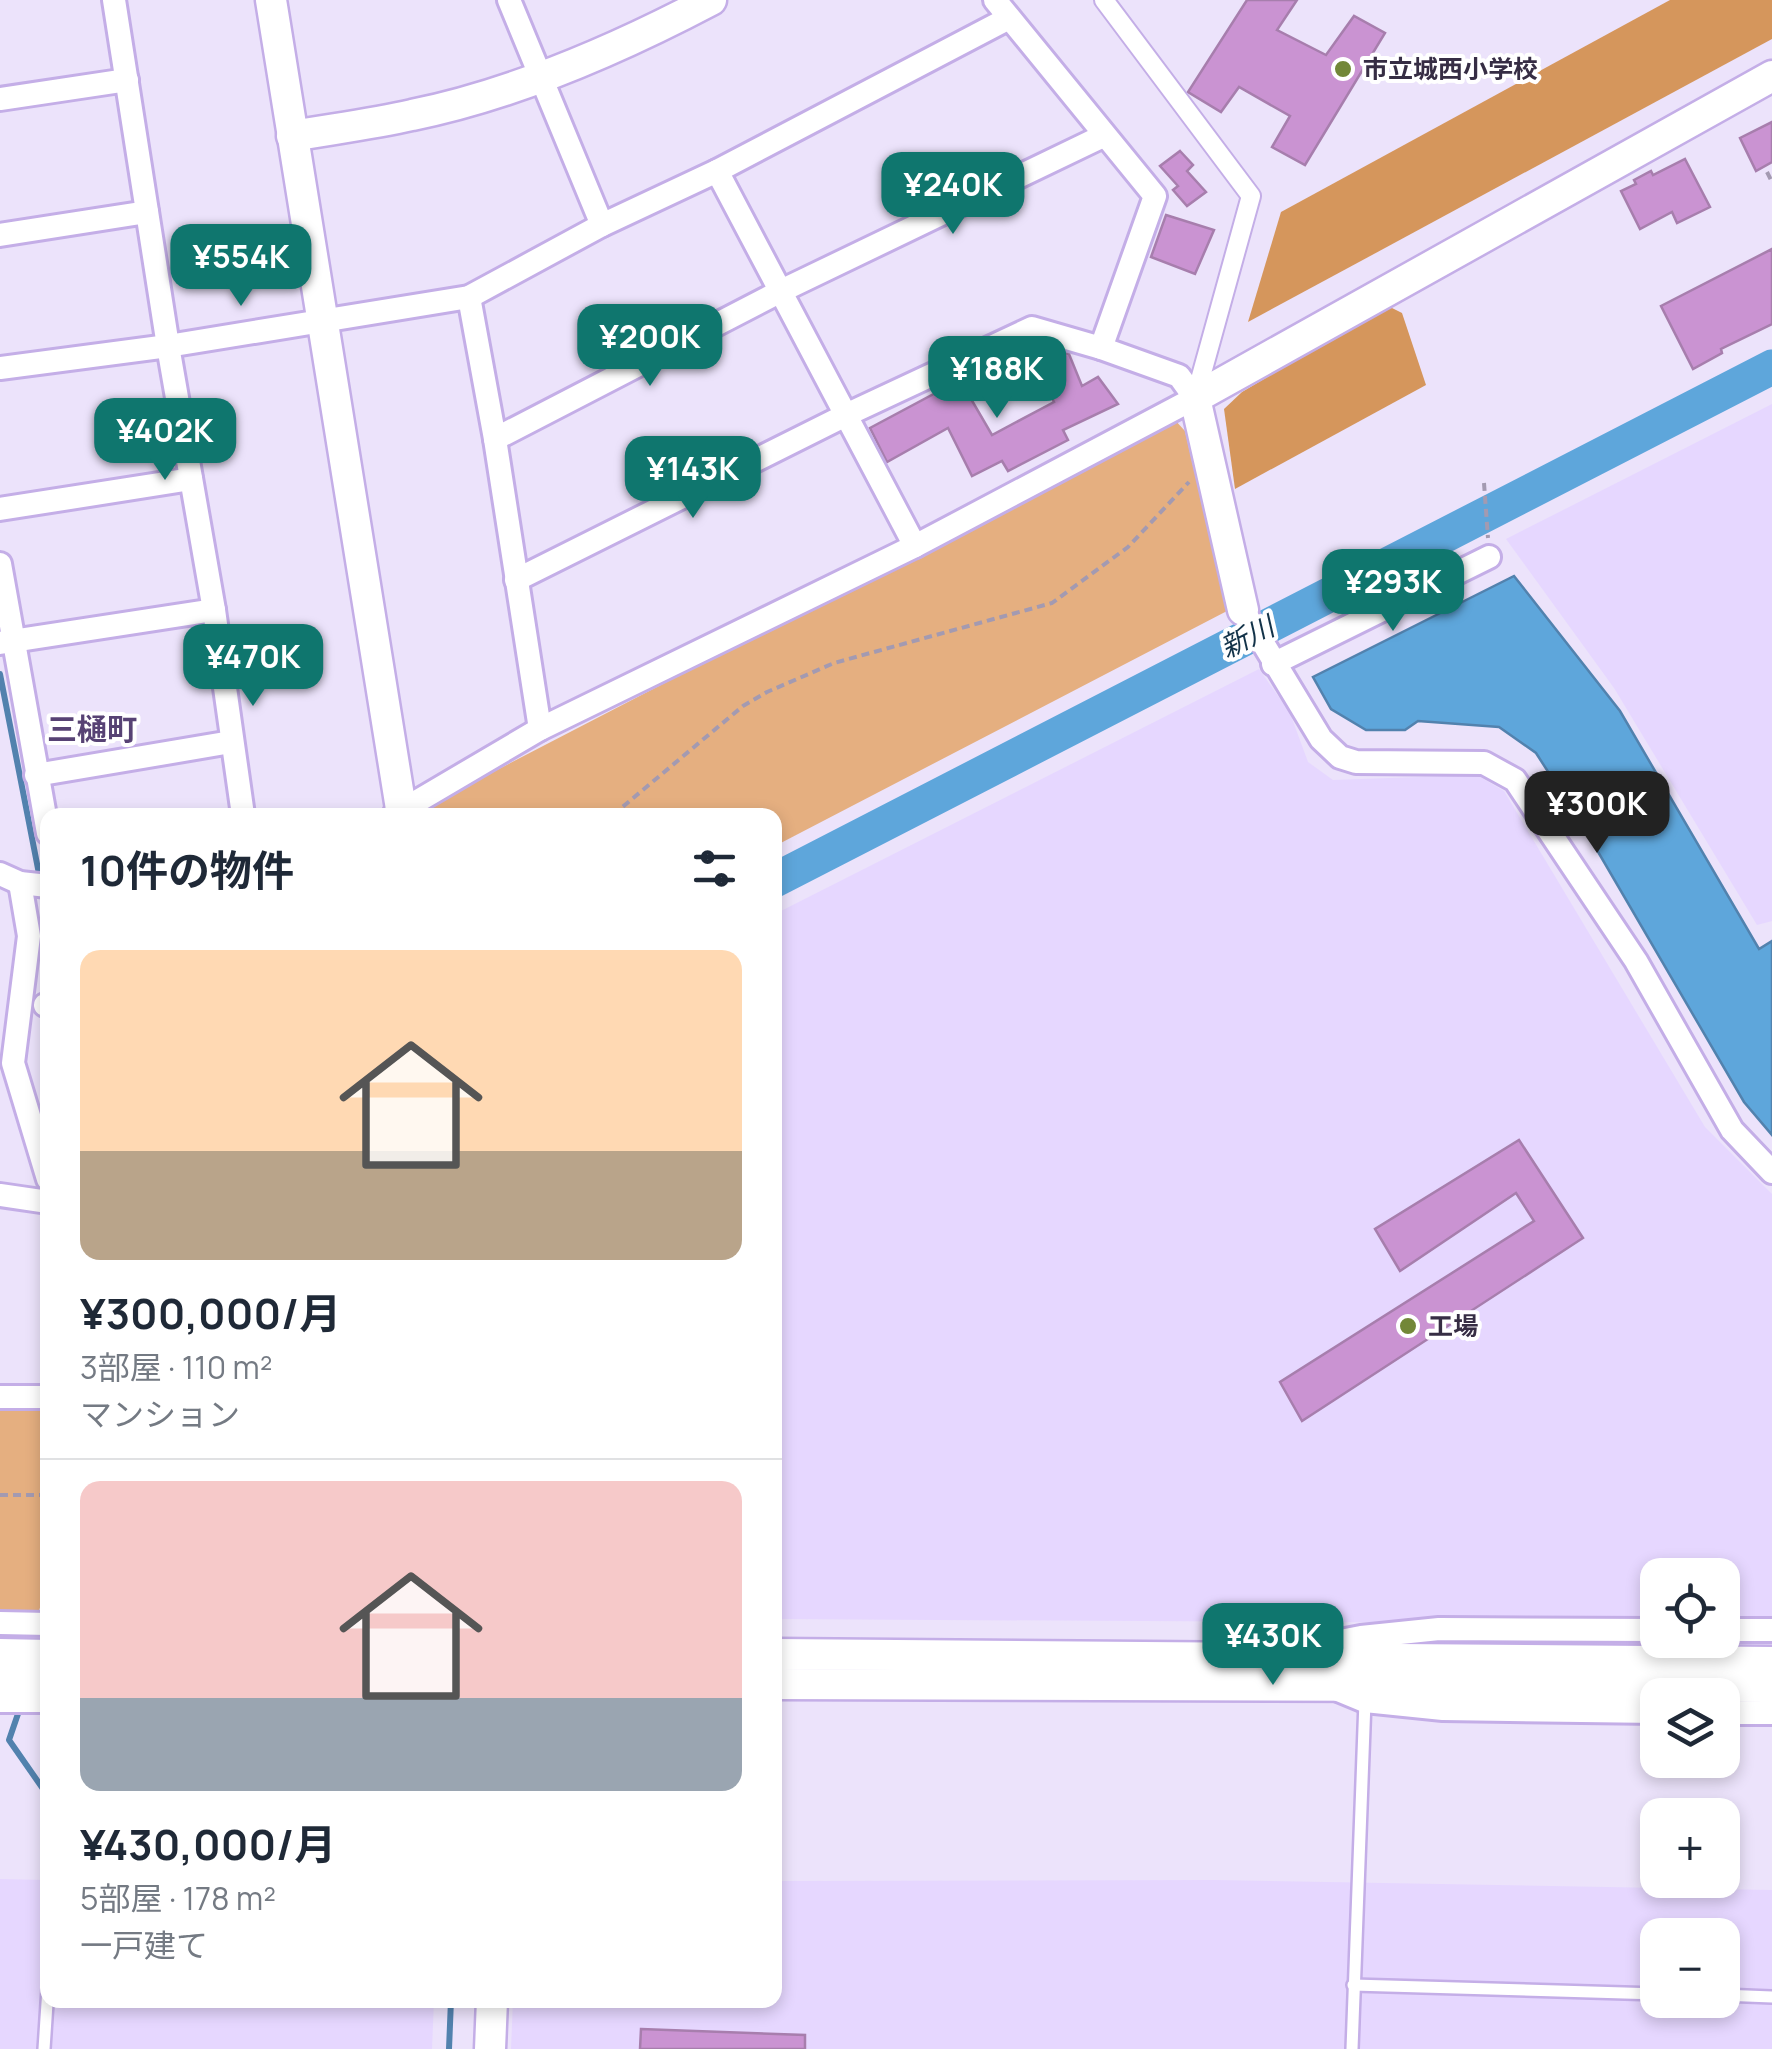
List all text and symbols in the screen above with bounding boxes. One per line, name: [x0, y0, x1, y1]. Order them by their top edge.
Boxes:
place label: 市立城西小学校: [1363, 51, 1538, 86]
marker: 市立城西小学校: [1332, 58, 1354, 80]
pin: ¥240K: [883, 152, 1023, 237]
text: ¥240K: [903, 162, 1003, 206]
pin: ¥554K: [171, 224, 311, 309]
text: ¥554K: [192, 234, 290, 278]
pin: ¥200K: [580, 304, 720, 389]
text: ¥200K: [599, 314, 701, 358]
pin: ¥188K: [927, 336, 1067, 421]
text: ¥188K: [950, 346, 1044, 390]
pin: ¥402K: [95, 398, 235, 483]
text: ¥402K: [116, 408, 214, 452]
pin: ¥143K: [623, 436, 763, 521]
text: ¥143K: [647, 446, 739, 490]
pin: ¥293K: [1323, 549, 1463, 634]
text: ¥293K: [1344, 559, 1442, 603]
water label: 新川: [1213, 605, 1283, 666]
pin: ¥470K: [183, 624, 323, 709]
text: ¥470K: [205, 634, 301, 678]
district label: 三樋町: [47, 708, 137, 749]
pin: ¥300K: [1527, 771, 1667, 856]
text: ¥300K: [1547, 781, 1648, 825]
text: 10件の物件: [80, 841, 294, 899]
icon: filters: [687, 841, 742, 896]
icon: home: [321, 1015, 501, 1195]
text: ¥300,000/月: [80, 1284, 341, 1342]
place label: 工場: [1428, 1308, 1478, 1343]
marker: 工場: [1397, 1315, 1419, 1337]
text: 3部屋 · 110 m²: [80, 1345, 273, 1389]
text: マンション: [80, 1392, 240, 1436]
icon: home: [321, 1546, 501, 1726]
map controls: [1640, 1558, 1740, 2018]
button: locate: [1640, 1558, 1740, 1658]
pin: ¥430K: [1203, 1603, 1343, 1688]
text: ¥430K: [1224, 1613, 1322, 1657]
button: layers: [1640, 1678, 1740, 1778]
button: +: [1640, 1798, 1740, 1898]
text: ¥430,000/月: [80, 1815, 336, 1873]
text: 5部屋 · 178 m²: [80, 1876, 276, 1920]
button: −: [1640, 1918, 1740, 2018]
text: 一戸建て: [80, 1923, 208, 1967]

